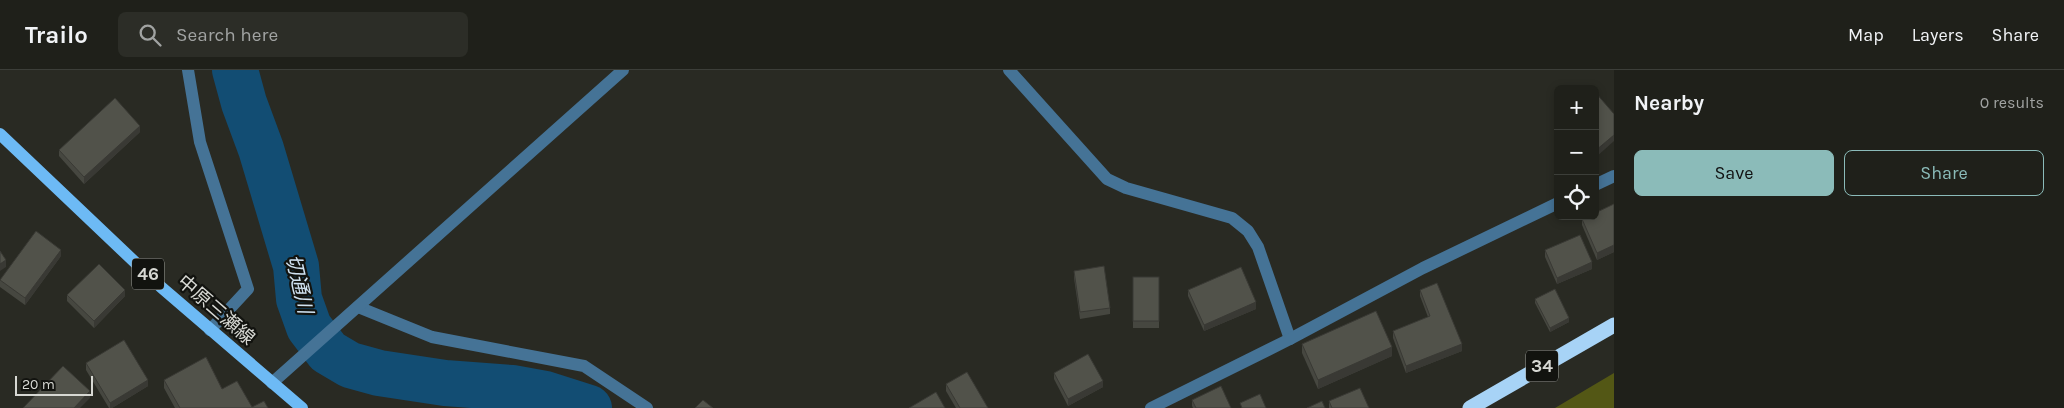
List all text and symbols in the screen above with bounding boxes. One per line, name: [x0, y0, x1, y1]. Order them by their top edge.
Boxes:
search box: [118, 12, 468, 57]
text: Trailo: [25, 21, 88, 49]
icon: search: [136, 21, 164, 49]
text: Search here: [176, 24, 278, 46]
text: Map: [1848, 24, 1884, 46]
text: Layers: [1912, 24, 1964, 46]
text: Share: [1992, 24, 2039, 46]
map controls: [1554, 85, 1599, 220]
button: +: [1554, 85, 1599, 130]
text: Nearby: [1634, 91, 1704, 115]
text: 0 results: [1980, 93, 2044, 112]
button: −: [1554, 130, 1599, 175]
button: Save: [1634, 150, 1834, 196]
button: Share: [1844, 150, 2044, 196]
button: locate: [1554, 175, 1599, 220]
water label: 切通川: [281, 252, 317, 318]
road number: 46: [132, 258, 164, 290]
street label: 中原三瀬線: [173, 271, 259, 349]
road number: 34: [1526, 350, 1558, 382]
scale bar: [15, 373, 92, 396]
text: 20 m: [22, 376, 55, 393]

